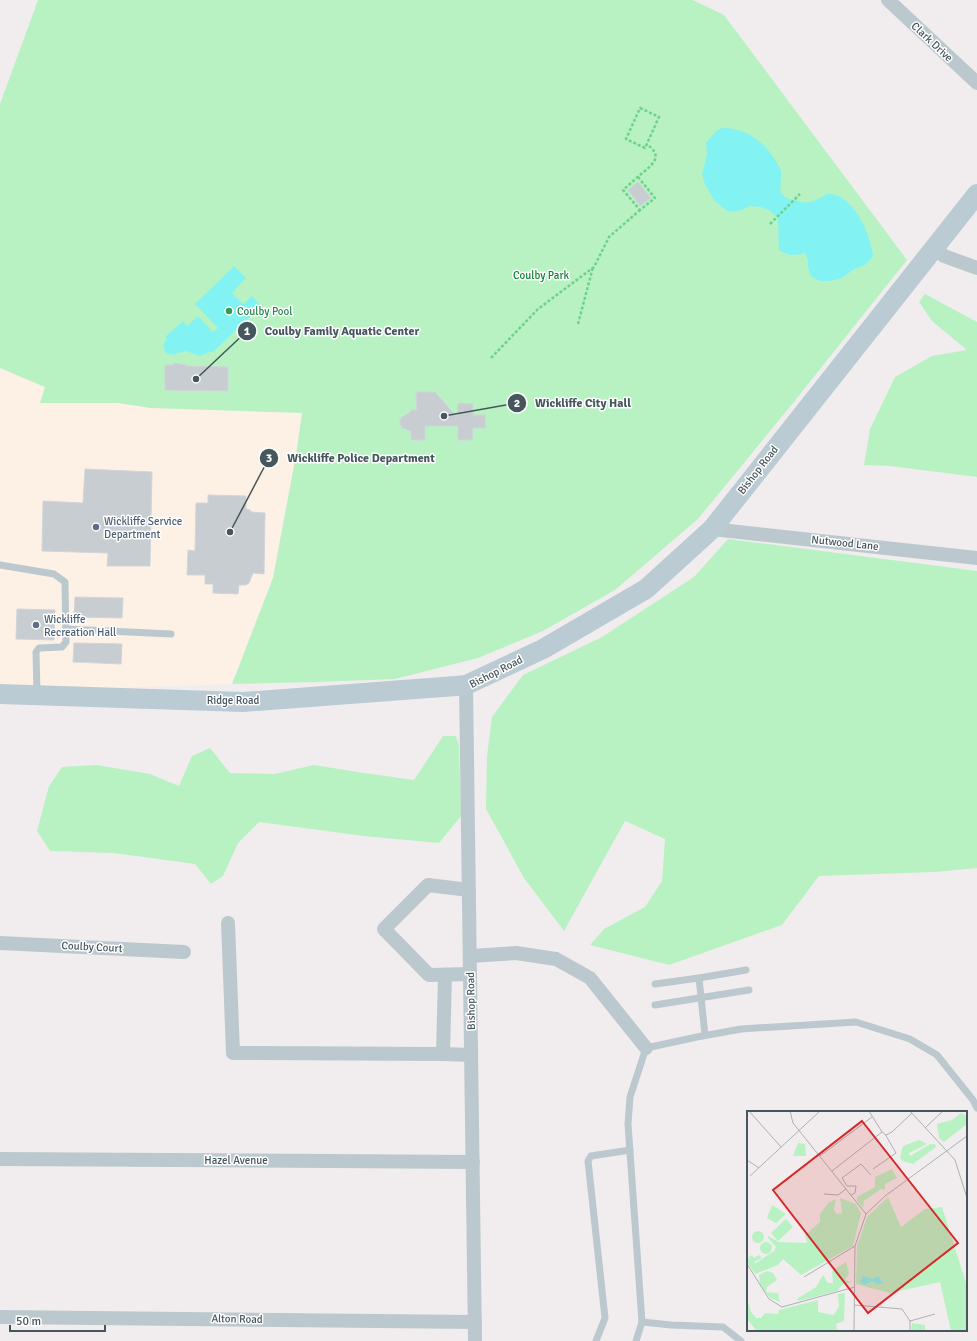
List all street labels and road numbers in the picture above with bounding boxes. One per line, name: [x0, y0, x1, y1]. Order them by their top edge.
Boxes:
street label: Clark Drive: [909, 19, 955, 65]
street label: Bishop Road: [735, 443, 781, 497]
street label: Nutwood Lane: [811, 533, 879, 553]
street label: Bishop Road: [467, 653, 525, 691]
street label: Ridge Road: [207, 694, 260, 707]
street label: Coulby Court: [61, 939, 123, 955]
street label: Bishop Road: [464, 972, 478, 1030]
street label: Hazel Avenue: [204, 1154, 268, 1167]
street label: Alton Road: [211, 1312, 263, 1326]

